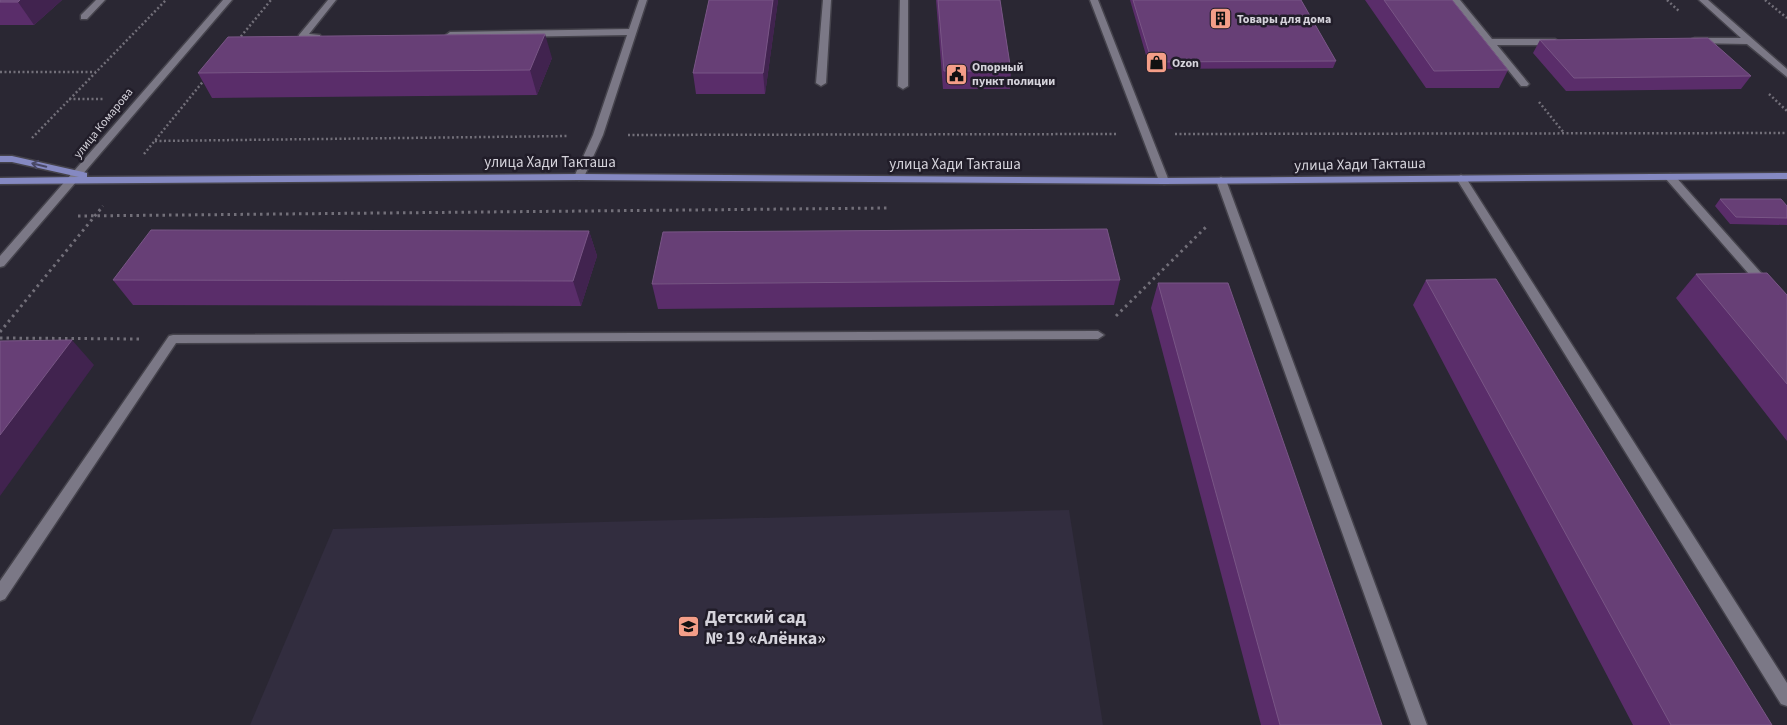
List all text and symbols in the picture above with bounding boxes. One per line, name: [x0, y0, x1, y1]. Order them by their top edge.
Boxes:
building icon: Товары для дома: [1209, 7, 1233, 31]
place label: Товары для дома: [1237, 11, 1331, 28]
shop icon: Ozon: [1144, 51, 1168, 75]
place label: Ozon: [1172, 55, 1199, 72]
place label: Опорный пункт полиции: [972, 59, 1055, 90]
public building icon: Опорный пункт полиции: [944, 62, 968, 86]
street label: улица Комарова: [70, 84, 137, 162]
street label: улица Хади Такташа: [484, 152, 616, 173]
street label: улица Хади Такташа: [1294, 153, 1426, 176]
street label: улица Хади Такташа: [889, 154, 1021, 175]
one-way arrow: [32, 160, 48, 169]
place label: Детский сад № 19 «Алёнка»: [705, 605, 826, 651]
school or university icon: Детский сад № 19 «Алёнка»: [677, 615, 701, 639]

